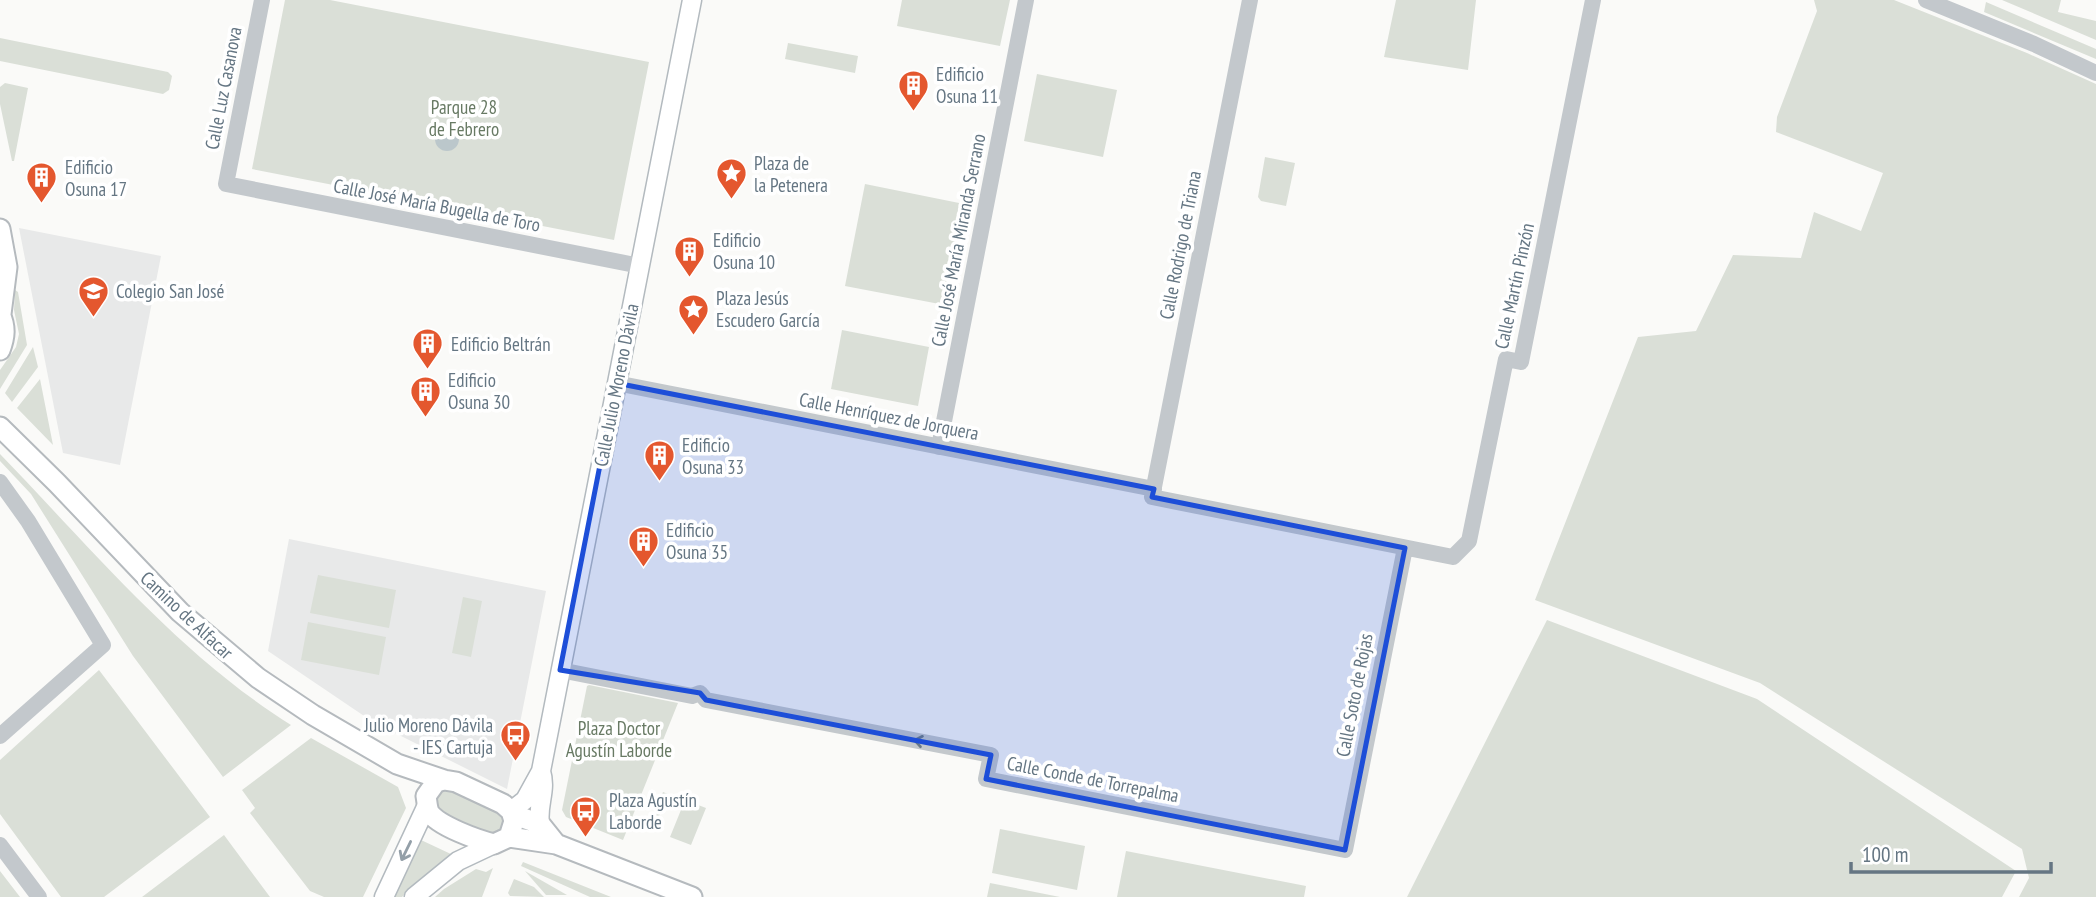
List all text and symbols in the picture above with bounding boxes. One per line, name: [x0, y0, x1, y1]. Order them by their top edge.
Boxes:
street label: Calle Luz Casanova: [199, 25, 247, 151]
place label: Edificio Osuna 11: [936, 62, 998, 108]
building icon: Edificio Osuna 11: [896, 68, 930, 112]
park label: Parque 28 de Febrero: [429, 95, 499, 141]
street label: Calle José María Miranda Serrano: [926, 132, 990, 348]
place label: Plaza de la Petenera: [754, 151, 828, 197]
place label: Edificio Osuna 17: [65, 155, 127, 201]
place icon: Plaza de la Petenera: [714, 157, 748, 201]
building icon: Edificio Osuna 17: [25, 161, 59, 205]
street label: Calle Rodrigo de Triana: [1154, 169, 1206, 321]
street label: Calle José María Bugella de Toro: [332, 173, 542, 237]
street label: Calle Martín Pinzón: [1489, 221, 1539, 351]
place label: Edificio Osuna 10: [713, 228, 775, 274]
building icon: Edificio Osuna 10: [673, 234, 707, 278]
school or university icon: Colegio San José: [76, 274, 110, 318]
place label: Colegio San José: [116, 279, 224, 303]
place label: Plaza Jesús Escudero García: [716, 286, 820, 332]
place icon: Plaza Jesús Escudero García: [676, 292, 710, 336]
street label: Calle Julio Moreno Dávila: [588, 302, 644, 468]
building icon: Edificio Beltrán: [411, 327, 445, 371]
place label: Edificio Beltrán: [451, 332, 551, 356]
place label: Edificio Osuna 30: [448, 368, 510, 414]
building icon: Edificio Osuna 30: [408, 374, 442, 418]
street label: Calle Henríquez de Jorquera: [797, 387, 981, 445]
place label: Edificio Osuna 33: [682, 433, 744, 479]
building icon: Edificio Osuna 33: [642, 439, 676, 483]
place label: Edificio Osuna 35: [666, 518, 728, 564]
building icon: Edificio Osuna 35: [626, 524, 660, 568]
street label: Camino de Alfacar: [136, 566, 239, 665]
street label: Calle Soto de Rojas: [1330, 631, 1378, 759]
place label: Julio Moreno Dávila - IES Cartuja: [363, 713, 493, 759]
park label: Plaza Doctor Agustín Laborde: [566, 716, 672, 762]
bus stop icon: Julio Moreno Dávila - IES Cartuja: [499, 719, 533, 763]
one-way arrow: [913, 735, 936, 749]
street label: Calle Conde de Torrepalma: [1005, 751, 1181, 807]
place label: Plaza Agustín Laborde: [609, 788, 697, 834]
bus stop icon: Plaza Agustín Laborde: [569, 794, 603, 838]
scale bar: [1851, 830, 2050, 874]
one-way arrow: [399, 840, 413, 861]
text: 100 m: [1862, 841, 1908, 868]

